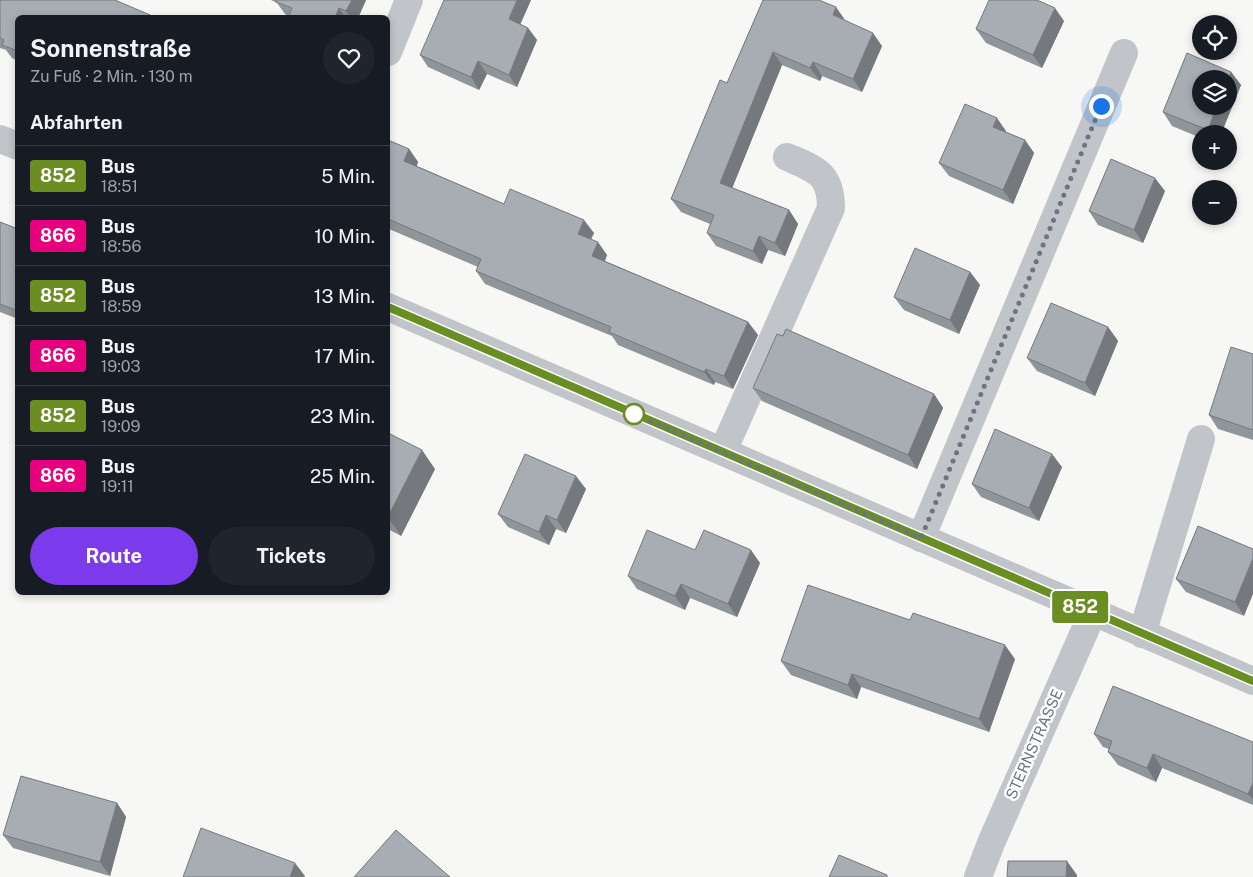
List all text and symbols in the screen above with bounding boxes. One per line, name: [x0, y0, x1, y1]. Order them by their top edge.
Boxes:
map controls: [1192, 15, 1237, 225]
button: locate: [1192, 15, 1237, 60]
button: heart: [323, 32, 375, 84]
text: Sonnenstraße: [30, 34, 191, 62]
text: Zu Fuß · 2 Min. · 130 m: [30, 67, 193, 86]
button: layers: [1192, 70, 1237, 115]
your location: [1089, 94, 1114, 119]
text: Abfahrten: [30, 111, 122, 133]
button: +: [1192, 125, 1237, 170]
text: Bus: [101, 155, 135, 177]
text: 852: [40, 165, 76, 186]
text: 5 Min.: [321, 165, 375, 187]
text: 18:51: [101, 177, 138, 196]
button: −: [1192, 180, 1237, 225]
text: Bus: [101, 215, 135, 237]
text: 866: [40, 225, 76, 246]
text: 10 Min.: [314, 225, 375, 247]
text: 18:56: [101, 237, 141, 256]
text: Bus: [101, 275, 135, 297]
text: 852: [40, 285, 76, 306]
text: 13 Min.: [314, 285, 375, 307]
text: 18:59: [101, 297, 141, 316]
text: Bus: [101, 335, 135, 357]
text: 866: [40, 345, 76, 366]
text: 17 Min.: [314, 345, 375, 367]
text: 19:03: [101, 357, 141, 376]
text: Bus: [101, 395, 135, 417]
unlabelled marker: [623, 403, 645, 425]
text: 852: [40, 405, 76, 426]
text: 23 Min.: [310, 405, 375, 427]
text: 19:09: [101, 417, 140, 436]
text: Bus: [101, 455, 135, 477]
text: 866: [40, 465, 76, 486]
text: 25 Min.: [310, 465, 375, 487]
text: 19:11: [101, 477, 134, 496]
button: Route: [30, 527, 198, 585]
button: Tickets: [208, 527, 375, 585]
line badge: 852: [1051, 591, 1109, 623]
text: 852: [1062, 596, 1098, 617]
street label: STERNSTRASSE: [1002, 686, 1066, 802]

